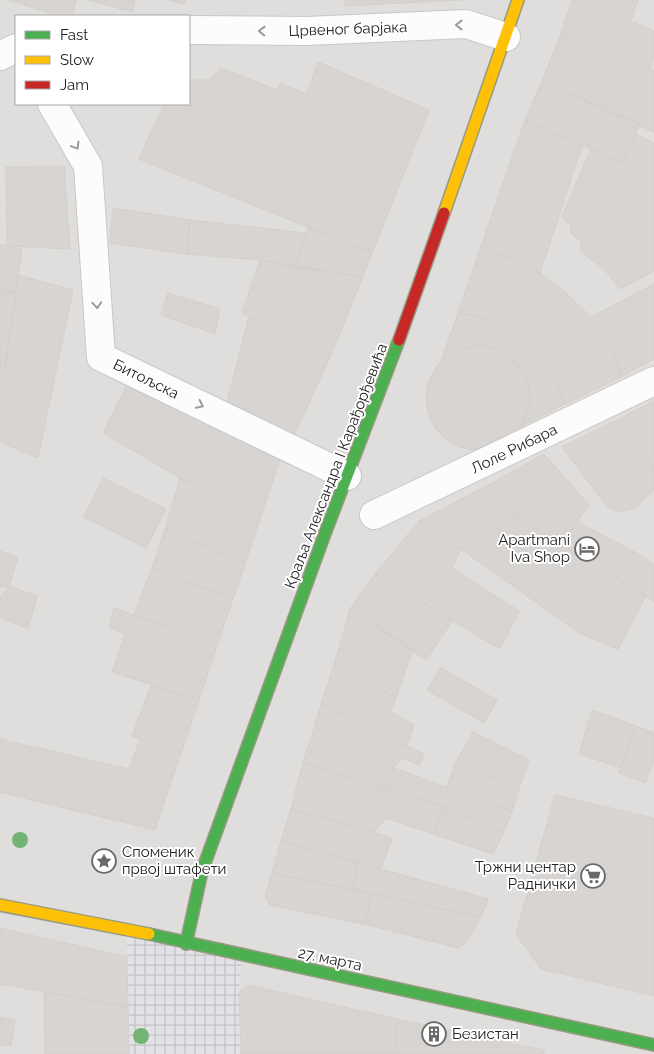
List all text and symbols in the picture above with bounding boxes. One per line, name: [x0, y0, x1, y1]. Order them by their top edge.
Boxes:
legend: [15, 15, 190, 105]
street label: Црвеног барјака: [288, 18, 408, 40]
one-way arrow: [455, 20, 462, 30]
text: Fast: [60, 26, 88, 44]
one-way arrow: [257, 26, 265, 36]
text: Slow: [60, 51, 94, 69]
text: Jam: [60, 76, 89, 94]
one-way arrow: [70, 140, 80, 149]
one-way arrow: [92, 301, 103, 309]
street label: Краља Александра I Карађорђевића: [281, 341, 391, 591]
street label: Битољска: [110, 355, 182, 403]
one-way arrow: [195, 399, 204, 409]
street label: Лоле Рибара: [468, 420, 560, 478]
place label: Apartmani Iva Shop: [498, 531, 570, 566]
hotel icon: Apartmani Iva Shop: [574, 536, 600, 562]
place label: Споменик првој штафети: [122, 843, 227, 878]
place icon: Споменик првој штафети: [91, 848, 117, 874]
place label: Тржни центар Раднички: [475, 858, 576, 893]
supermarket icon: Тржни центар Раднички: [580, 863, 606, 889]
street label: 27. марта: [296, 943, 364, 975]
building icon: Безистан: [421, 1021, 447, 1047]
place label: Безистан: [452, 1025, 519, 1043]

